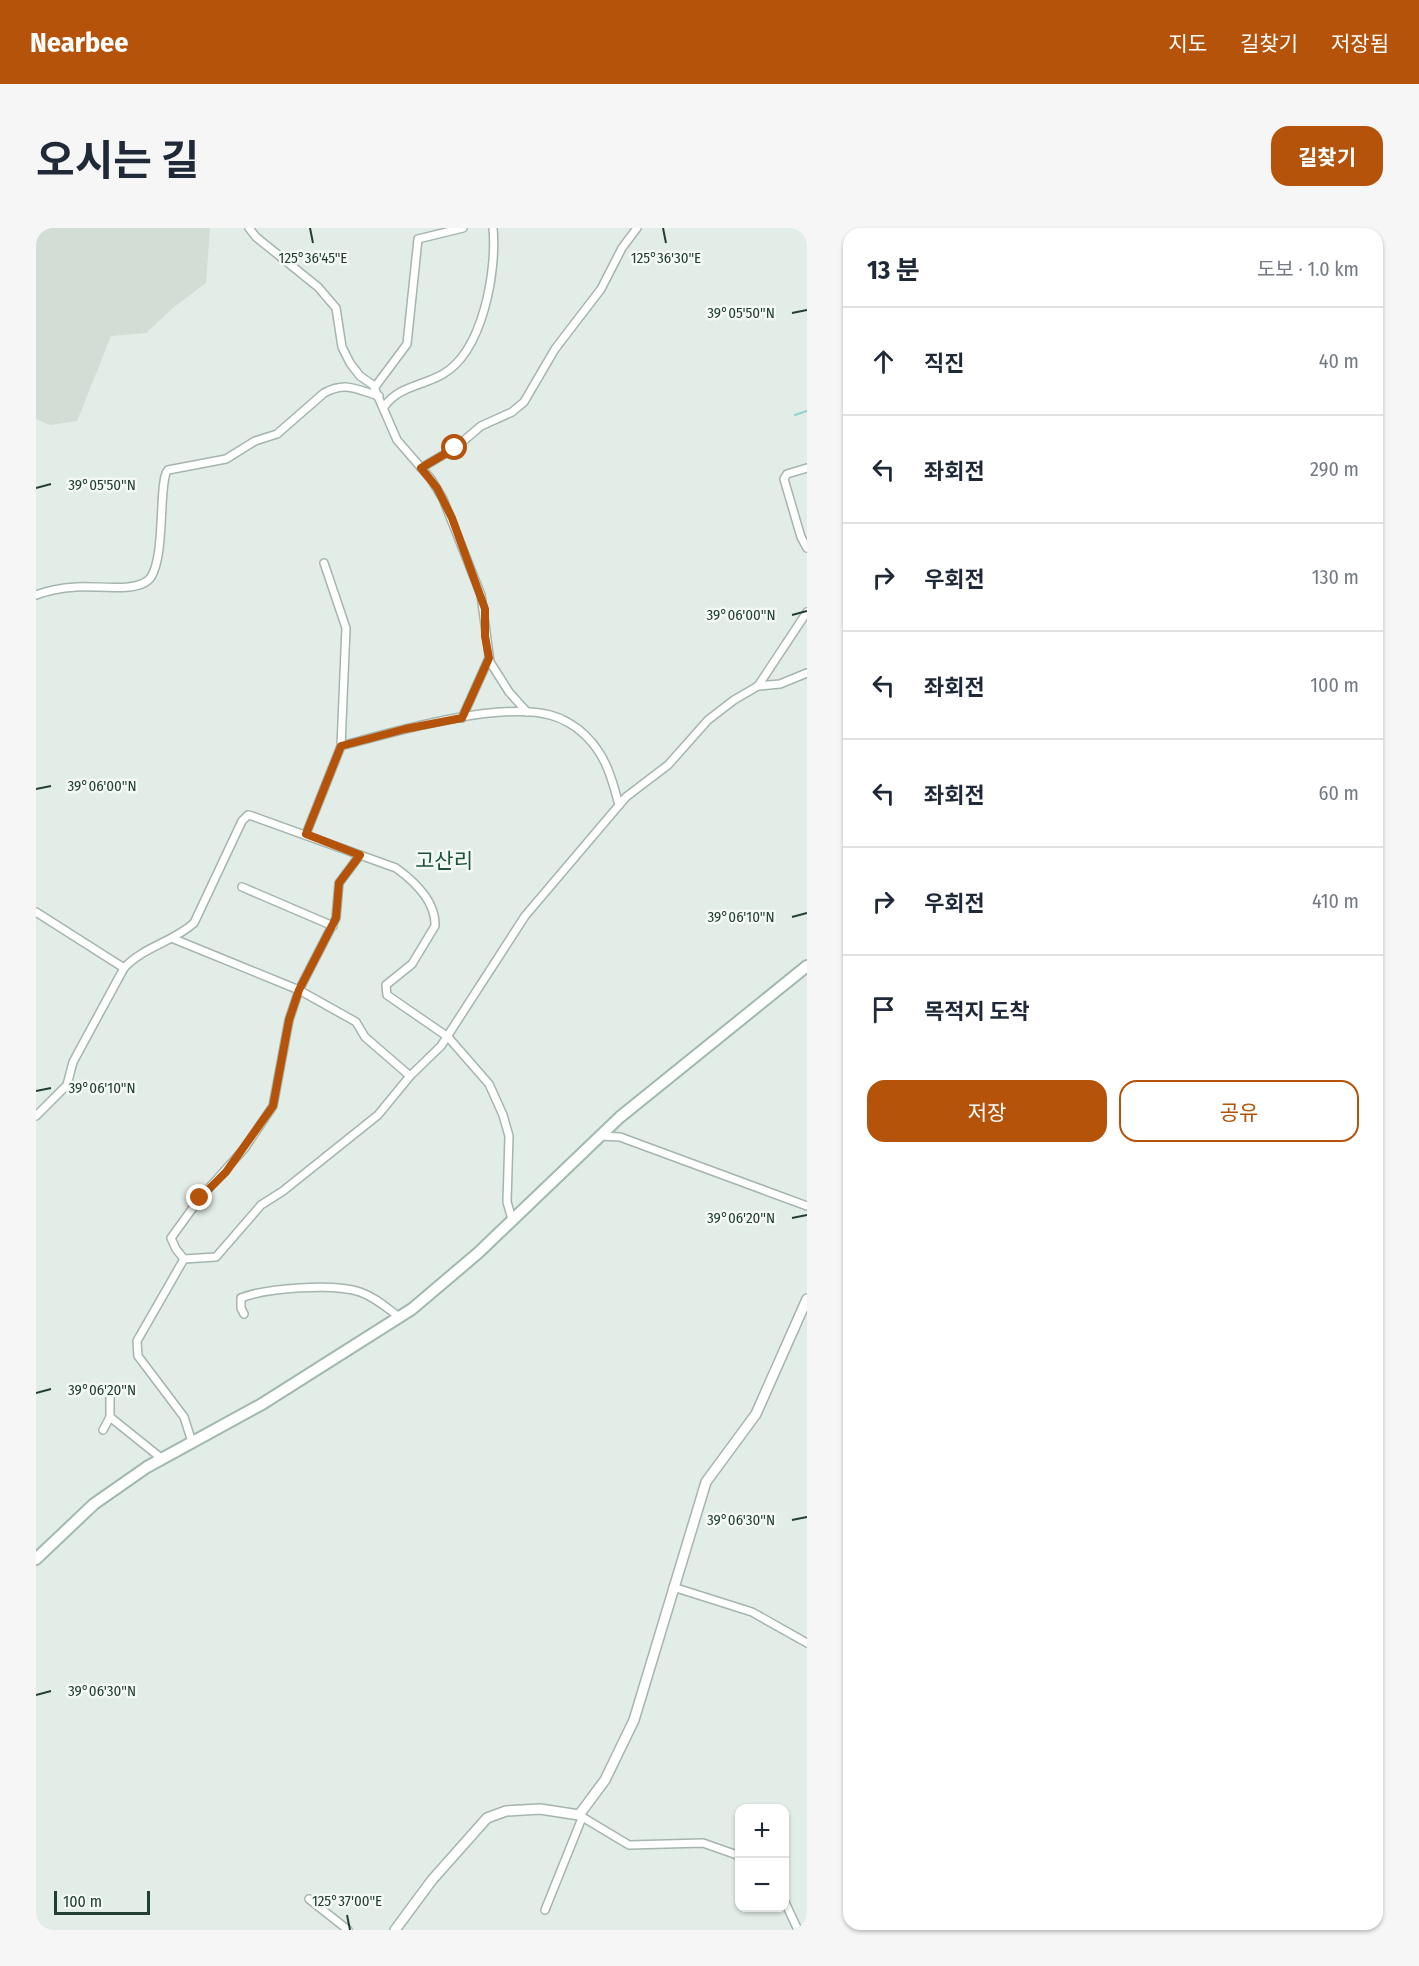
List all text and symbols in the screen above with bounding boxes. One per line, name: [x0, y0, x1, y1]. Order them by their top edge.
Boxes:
text: Nearbee: [30, 26, 129, 59]
text: 지도: [1168, 31, 1207, 57]
text: 길찾기: [1240, 31, 1298, 57]
text: 저장됨: [1331, 31, 1389, 57]
button: 길찾기: [1271, 126, 1383, 186]
text: 오시는 길: [36, 136, 199, 186]
text: 125°36'45"E: [279, 249, 347, 267]
text: 125°36'30"E: [631, 249, 701, 267]
text: 13 분: [867, 255, 920, 286]
text: 도보 · 1.0 km: [1257, 257, 1359, 281]
text: 39°05'50"N: [707, 304, 775, 322]
icon: ahead: [867, 345, 900, 378]
text: 40 m: [1319, 349, 1359, 373]
text: 직진: [924, 350, 964, 377]
route start: [441, 434, 467, 460]
icon: left: [867, 453, 900, 486]
text: 290 m: [1310, 457, 1359, 481]
text: 좌회전: [924, 458, 985, 485]
text: 39°05'50"N: [68, 476, 136, 494]
icon: right: [867, 561, 900, 594]
text: 130 m: [1312, 565, 1359, 589]
text: 우회전: [924, 566, 985, 593]
text: 39°06'00"N: [706, 606, 776, 624]
icon: left: [867, 669, 900, 702]
text: 100 m: [1310, 673, 1359, 697]
text: 좌회전: [924, 674, 985, 701]
text: 39°06'00"N: [67, 777, 137, 795]
icon: left: [867, 777, 900, 810]
text: 60 m: [1319, 781, 1359, 805]
text: 좌회전: [924, 782, 985, 809]
district label: 고산리: [415, 848, 473, 874]
icon: right: [867, 885, 900, 918]
text: 410 m: [1312, 889, 1359, 913]
text: 우회전: [924, 890, 985, 917]
text: 39°06'10"N: [707, 908, 775, 926]
icon: arrive: [867, 993, 900, 1026]
text: 목적지 도착: [924, 998, 1030, 1025]
text: 39°06'10"N: [68, 1079, 136, 1097]
button: 저장: [867, 1080, 1107, 1142]
button: 공유: [1119, 1080, 1359, 1142]
route end: [186, 1184, 212, 1210]
text: 39°06'20"N: [707, 1209, 775, 1227]
text: 39°06'20"N: [68, 1381, 136, 1399]
text: 39°06'30"N: [707, 1511, 775, 1529]
text: 39°06'30"N: [68, 1682, 136, 1700]
map controls: [735, 1804, 789, 1912]
button: +: [735, 1804, 789, 1858]
button: −: [735, 1858, 789, 1912]
scale bar: [54, 1888, 150, 1916]
text: 100 m: [63, 1892, 102, 1911]
text: 125°37'00"E: [312, 1892, 382, 1910]

